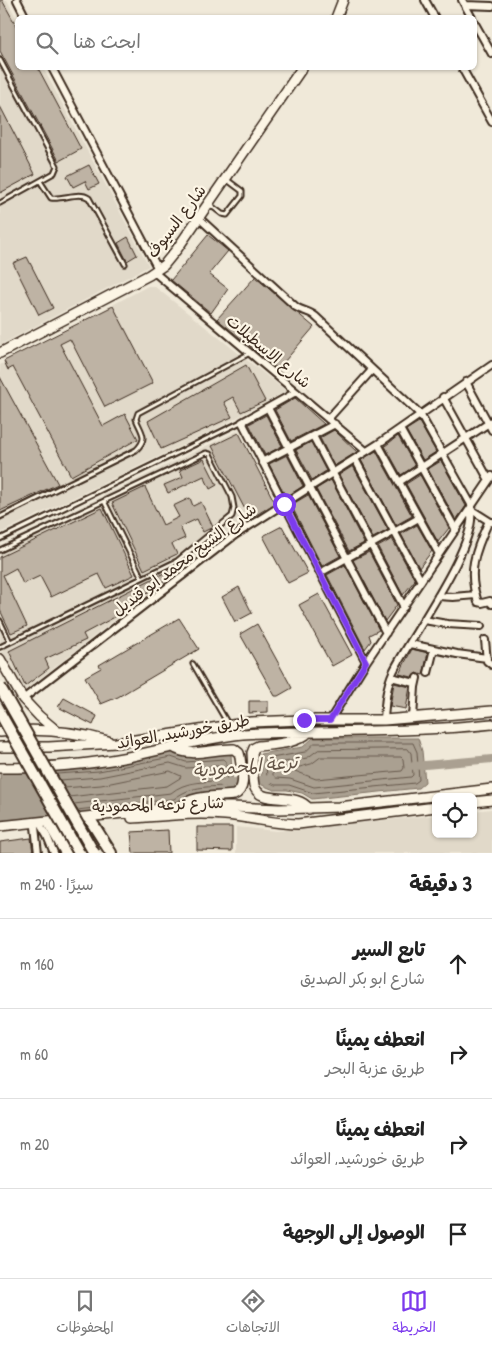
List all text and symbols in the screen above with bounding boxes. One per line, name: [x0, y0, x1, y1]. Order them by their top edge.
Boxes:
search box: [15, 15, 477, 70]
text: ابحث هنا: [73, 28, 141, 54]
icon: search: [33, 29, 61, 57]
street label: شارع السيوف: [141, 180, 212, 263]
street label: شارع الاسطبلات: [221, 309, 316, 394]
route start: [273, 493, 296, 516]
street label: شارع الشيخ محمد ابو قنديل: [107, 497, 261, 621]
street label: طريق خورشيد, العوائد: [115, 708, 251, 754]
route end: [293, 709, 316, 732]
water label: ترعة المحمودية: [191, 749, 301, 783]
street label: شارع ترعه المحمودية: [92, 791, 224, 818]
map controls: [432, 793, 477, 838]
button: locate: [432, 793, 477, 838]
text: 3 دقيقة: [409, 869, 472, 898]
text: سيرًا · 240 m: [20, 873, 94, 895]
text: تابع السير: [353, 936, 425, 962]
icon: ahead: [444, 950, 472, 978]
text: 160 m: [20, 953, 54, 975]
text: شارع ابو بكر الصديق: [300, 967, 425, 989]
text: انعطف يمينًا: [336, 1026, 425, 1052]
icon: right: [444, 1040, 472, 1068]
text: 60 m: [20, 1043, 48, 1065]
text: طريق عزبة البحر: [325, 1057, 425, 1079]
text: انعطف يمينًا: [336, 1116, 425, 1142]
icon: right: [444, 1130, 472, 1158]
text: 20 m: [20, 1133, 49, 1155]
text: طريق خورشيد, العوائد: [290, 1147, 425, 1169]
text: الوصول إلى الوجهة: [283, 1219, 425, 1245]
icon: arrive: [444, 1220, 472, 1248]
tab: المحفوظات: [56, 1287, 114, 1340]
tab: الاتجاهات: [226, 1287, 280, 1340]
tab: الخريطة: [392, 1287, 436, 1340]

